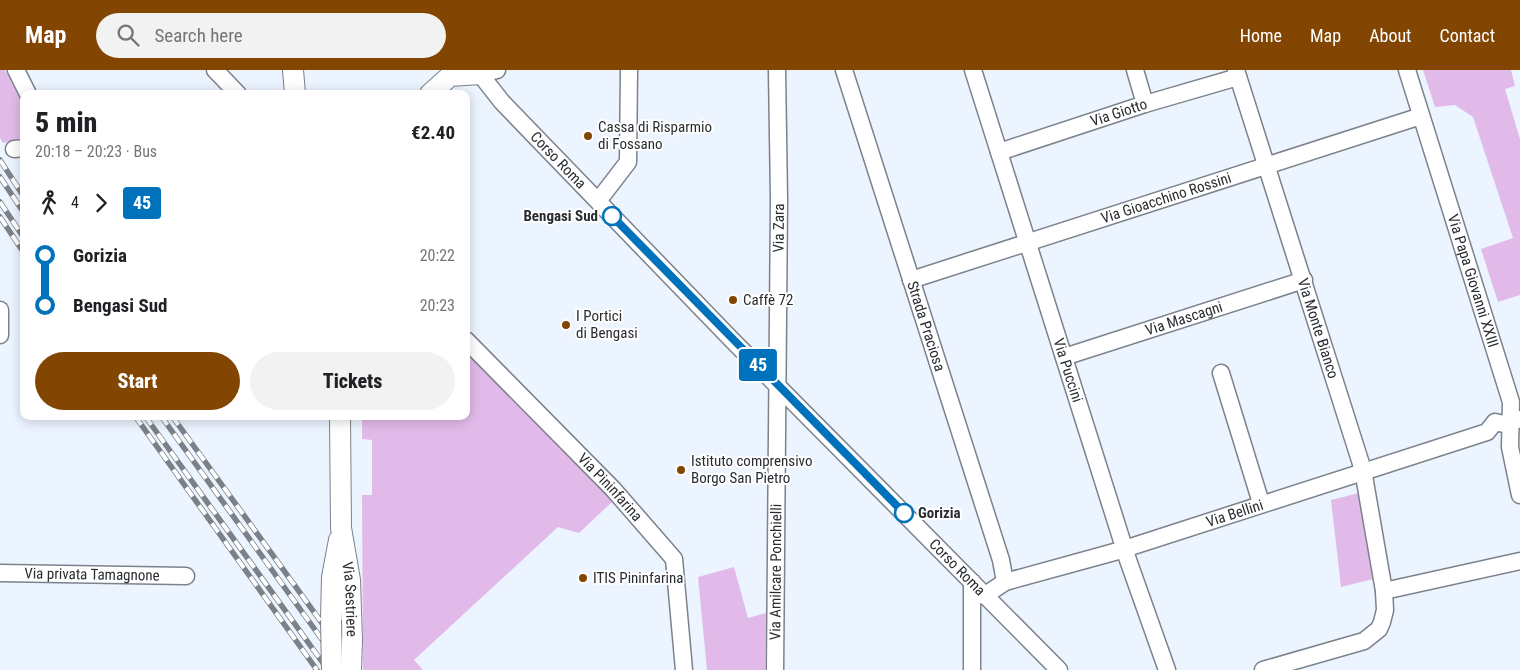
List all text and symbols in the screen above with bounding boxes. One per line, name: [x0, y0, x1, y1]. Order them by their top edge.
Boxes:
search box: [96, 13, 446, 58]
text: Map: [25, 21, 66, 49]
icon: search: [114, 21, 142, 49]
text: Search here: [154, 24, 243, 47]
text: Home: [1240, 25, 1282, 46]
text: Map: [1310, 25, 1341, 46]
text: About: [1369, 25, 1411, 46]
text: Contact: [1439, 25, 1495, 46]
street label: Via Giotto: [1088, 95, 1149, 130]
text: 5 min: [35, 106, 97, 139]
place label: Cassa di Risparmio di Fossano: [598, 118, 712, 153]
text: €2.40: [411, 121, 455, 144]
street label: Corso Roma: [527, 128, 590, 192]
marker: Cassa di Risparmio di Fossano: [582, 130, 594, 142]
text: 20:18 – 20:23 · Bus: [35, 142, 157, 161]
street label: Via Gioacchino Rossini: [1099, 169, 1234, 227]
icon: walk: [35, 189, 63, 217]
icon: forward: [87, 189, 115, 217]
text: 45: [133, 192, 151, 213]
text: 4: [71, 193, 79, 212]
street label: Via Zara: [770, 203, 788, 253]
marker: Bengasi Sud: [602, 206, 622, 226]
place label: Bengasi Sud: [523, 207, 598, 225]
street label: Via Papa Giovanni XXIII: [1444, 212, 1502, 350]
text: Gorizia: [73, 244, 127, 267]
text: 20:22: [420, 246, 455, 265]
street label: Via Monte Bianco: [1294, 276, 1342, 381]
street label: Strada Praciosa: [903, 279, 949, 373]
place label: Caffè 72: [743, 291, 793, 309]
text: Bengasi Sud: [73, 294, 167, 317]
marker: Caffè 72: [727, 294, 739, 306]
text: 20:23: [420, 296, 455, 315]
street label: Via Mascagni: [1143, 298, 1225, 339]
place label: I Portici di Bengasi: [576, 307, 638, 342]
marker: I Portici di Bengasi: [560, 319, 572, 331]
street label: Via Puccini: [1049, 336, 1087, 405]
line badge: 45: [736, 349, 780, 381]
button: Start: [35, 352, 240, 410]
button: Tickets: [250, 352, 455, 410]
text: 45: [749, 354, 767, 375]
street label: Via Pininfarina: [574, 449, 646, 525]
place label: Istituto comprensivo Borgo San Pietro: [691, 452, 812, 487]
marker: Istituto comprensivo Borgo San Pietro: [675, 464, 687, 476]
street label: Via Bellini: [1204, 496, 1265, 531]
marker: Gorizia: [894, 503, 914, 523]
street label: Via Amilcare Ponchielli: [766, 504, 785, 640]
place label: Gorizia: [918, 504, 961, 522]
street label: Corso Roma: [925, 535, 989, 599]
street label: Via Sestriere: [338, 560, 361, 637]
street label: Via privata Tamagnone: [24, 564, 160, 585]
place label: ITIS Pininfarina: [593, 569, 683, 587]
marker: ITIS Pininfarina: [577, 572, 589, 584]

